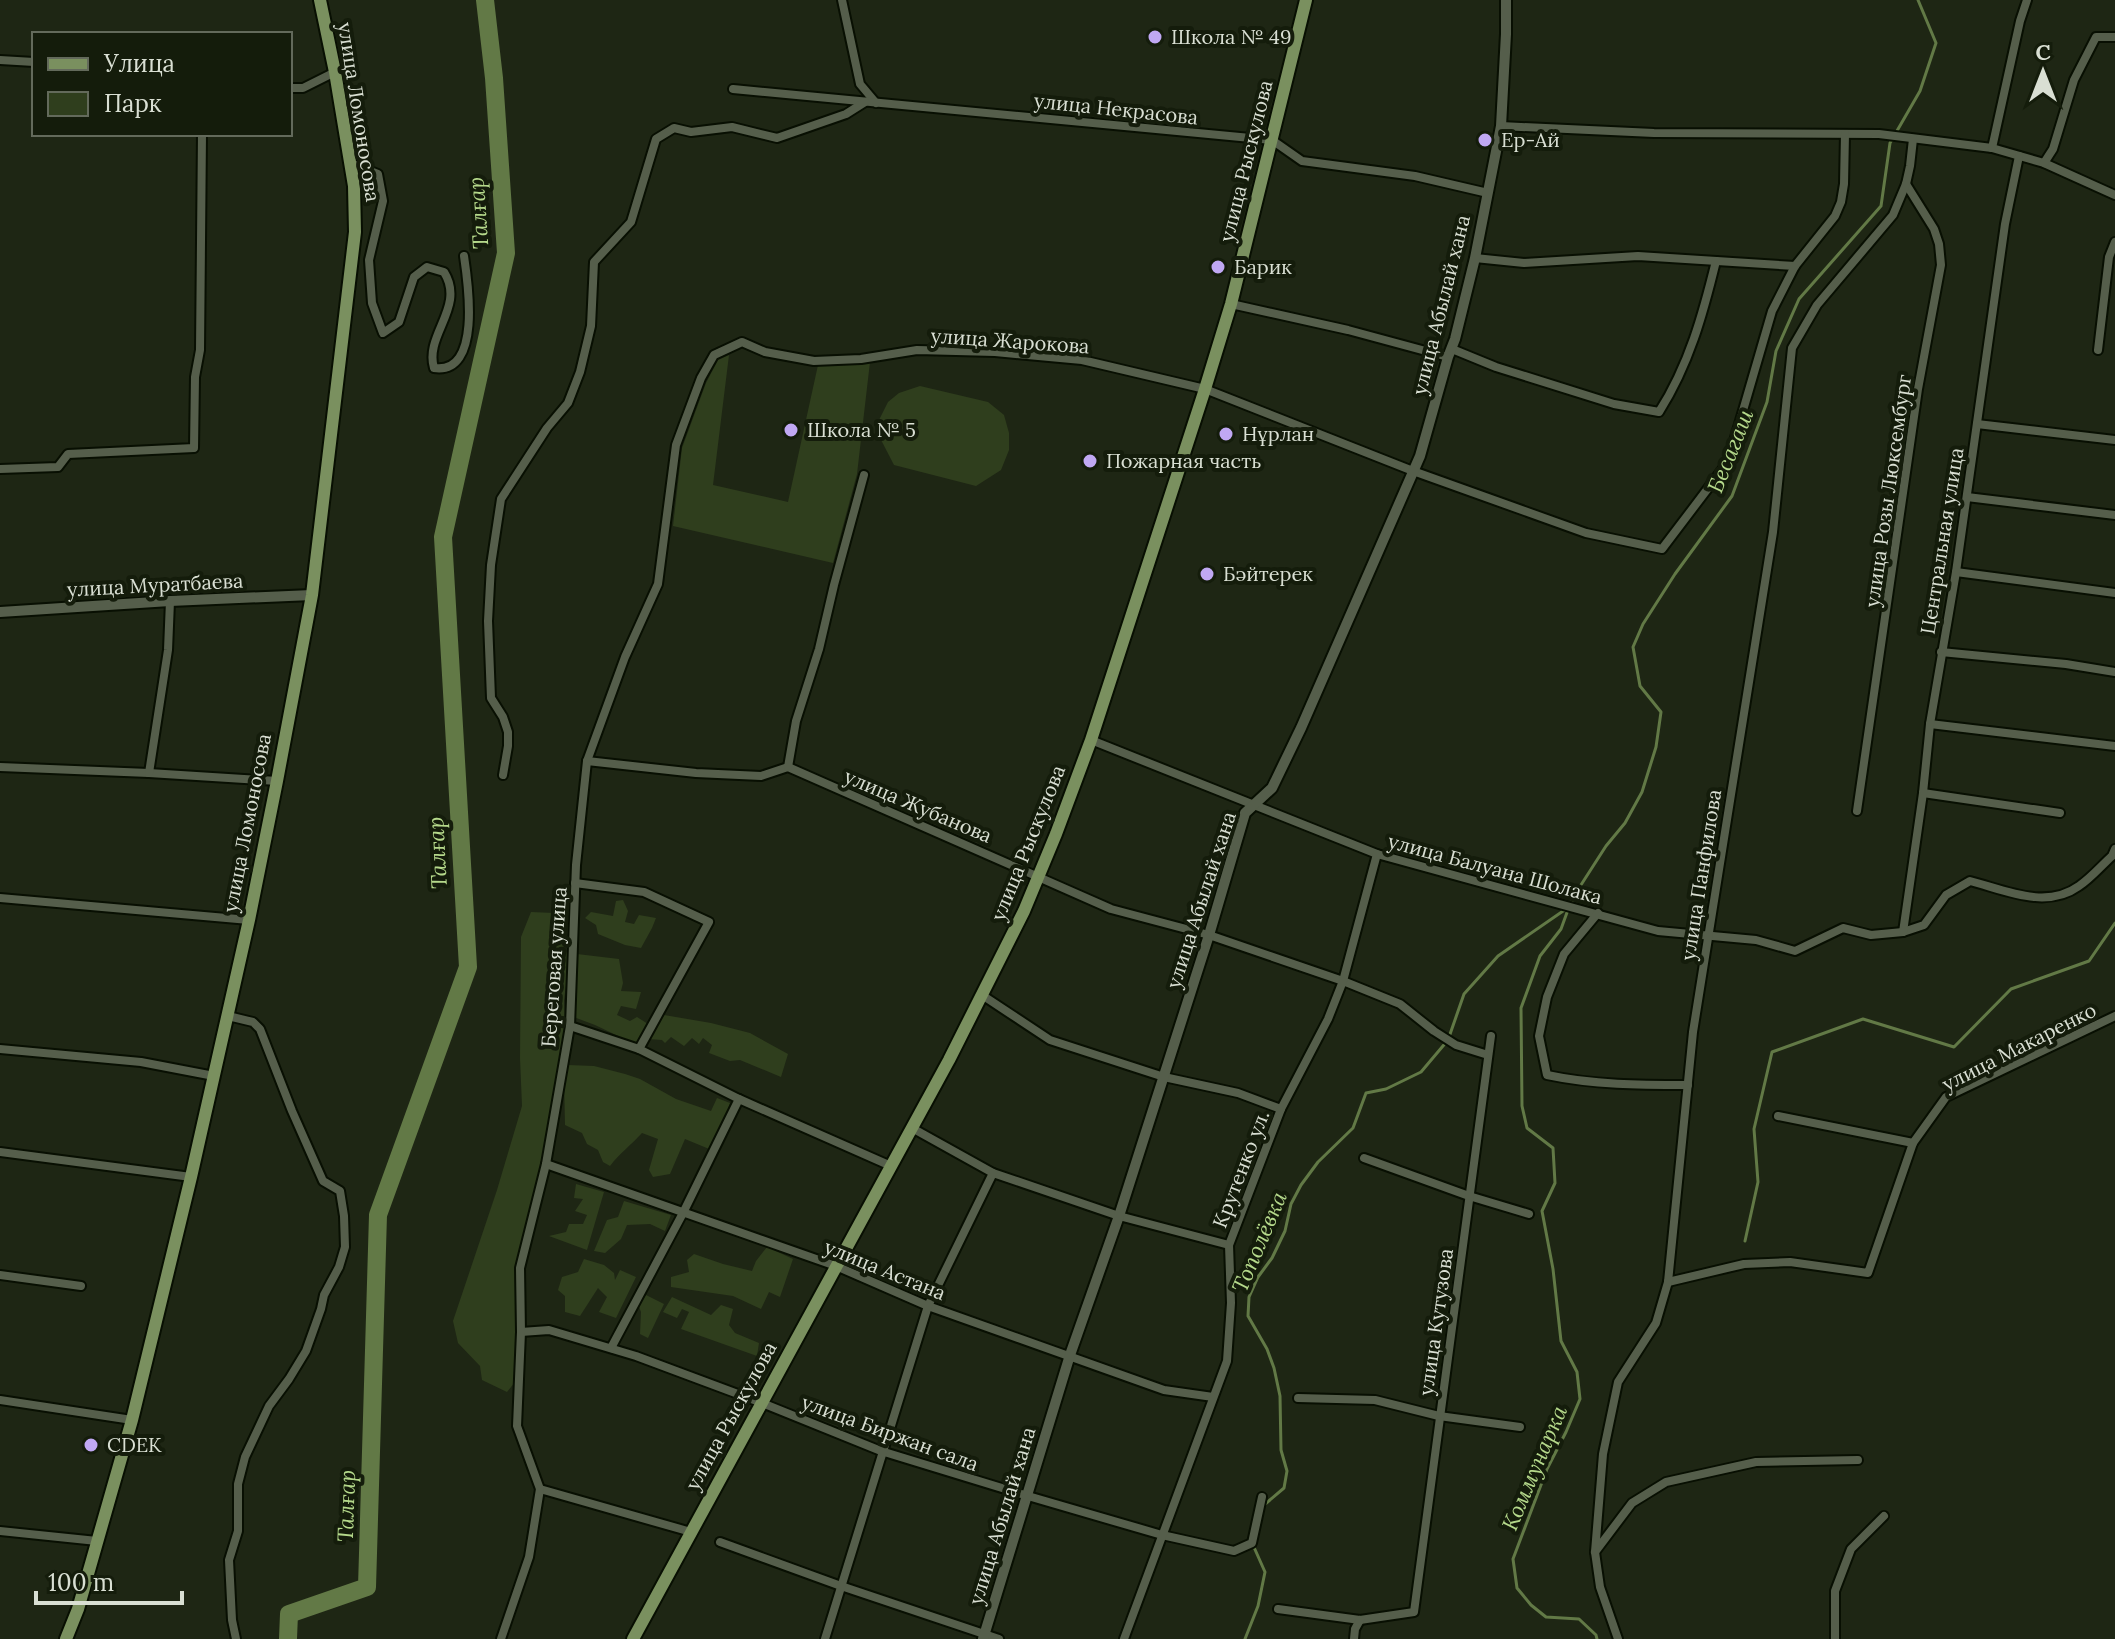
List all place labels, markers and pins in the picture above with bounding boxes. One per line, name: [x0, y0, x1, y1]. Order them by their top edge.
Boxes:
place label: Школа № 49: [1171, 24, 1291, 49]
marker: Школа № 49: [1146, 28, 1164, 46]
place label: Ер-Ай: [1501, 127, 1560, 152]
marker: Ер-Ай: [1476, 131, 1494, 149]
place label: Барик: [1234, 254, 1292, 279]
marker: Барик: [1209, 258, 1227, 276]
place label: Школа № 5: [807, 417, 916, 442]
marker: Школа № 5: [782, 421, 800, 439]
place label: Нұрлан: [1242, 421, 1314, 446]
marker: Нұрлан: [1217, 425, 1235, 443]
place label: Пожарная часть: [1106, 448, 1261, 473]
marker: Пожарная часть: [1081, 452, 1099, 470]
place label: Бәйтерек: [1223, 561, 1313, 586]
marker: Бәйтерек: [1198, 565, 1216, 583]
place label: CDEK: [107, 1432, 162, 1457]
marker: CDEK: [82, 1436, 100, 1454]

